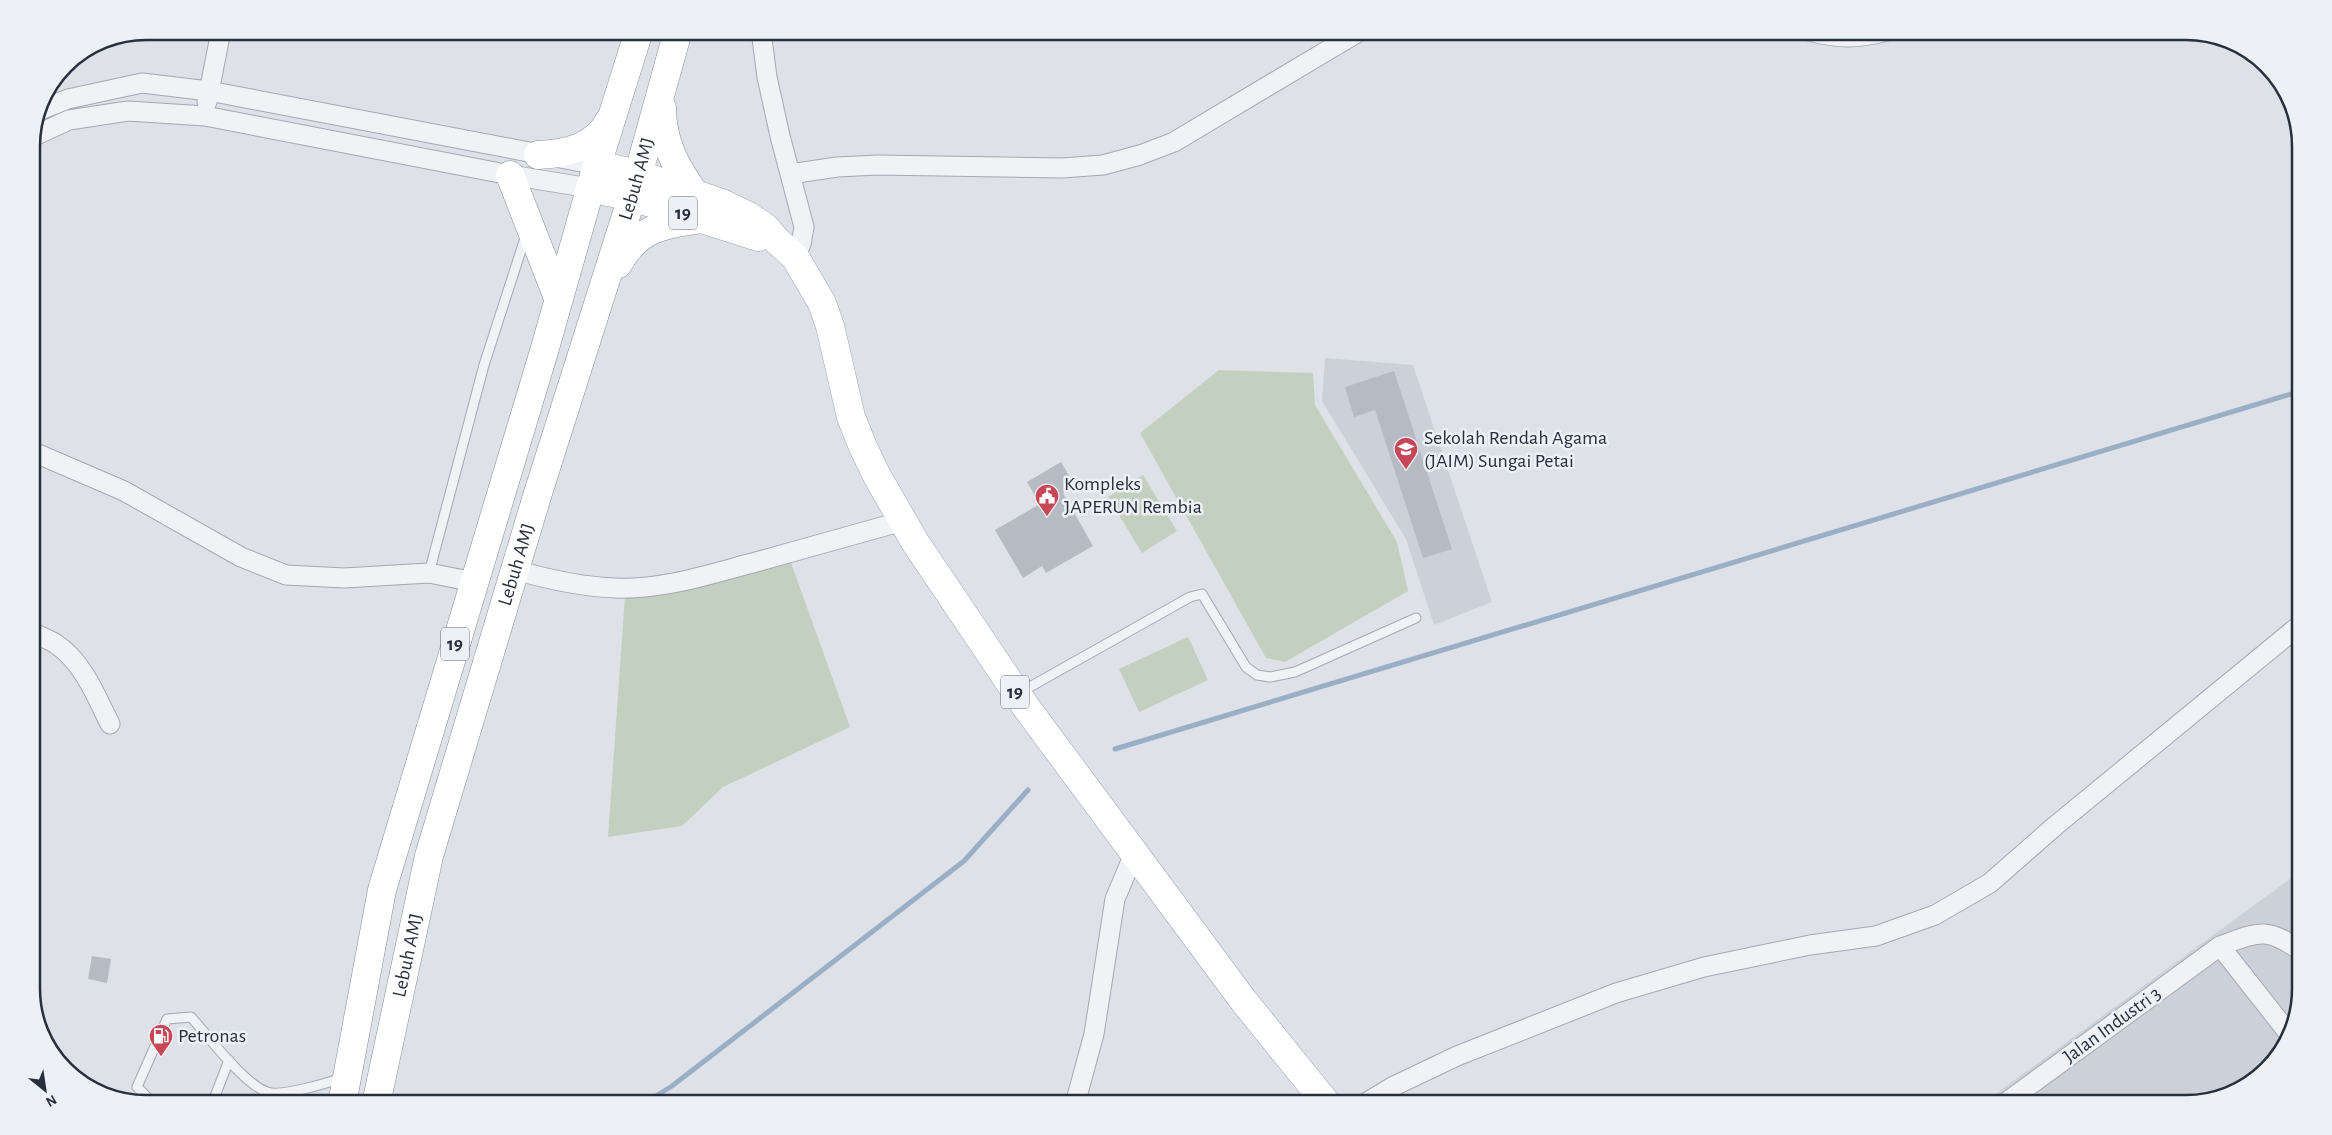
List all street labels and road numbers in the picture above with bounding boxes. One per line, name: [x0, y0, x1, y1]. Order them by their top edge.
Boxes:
street label: Lebuh AMJ: [615, 135, 658, 223]
road number: 19: [669, 197, 697, 230]
street label: Lebuh AMJ: [495, 521, 538, 608]
road number: 19: [441, 628, 469, 661]
road number: 19: [1001, 676, 1029, 709]
street label: Lebuh AMJ: [389, 912, 426, 999]
street label: Jalan Industri 3: [2059, 983, 2165, 1067]

